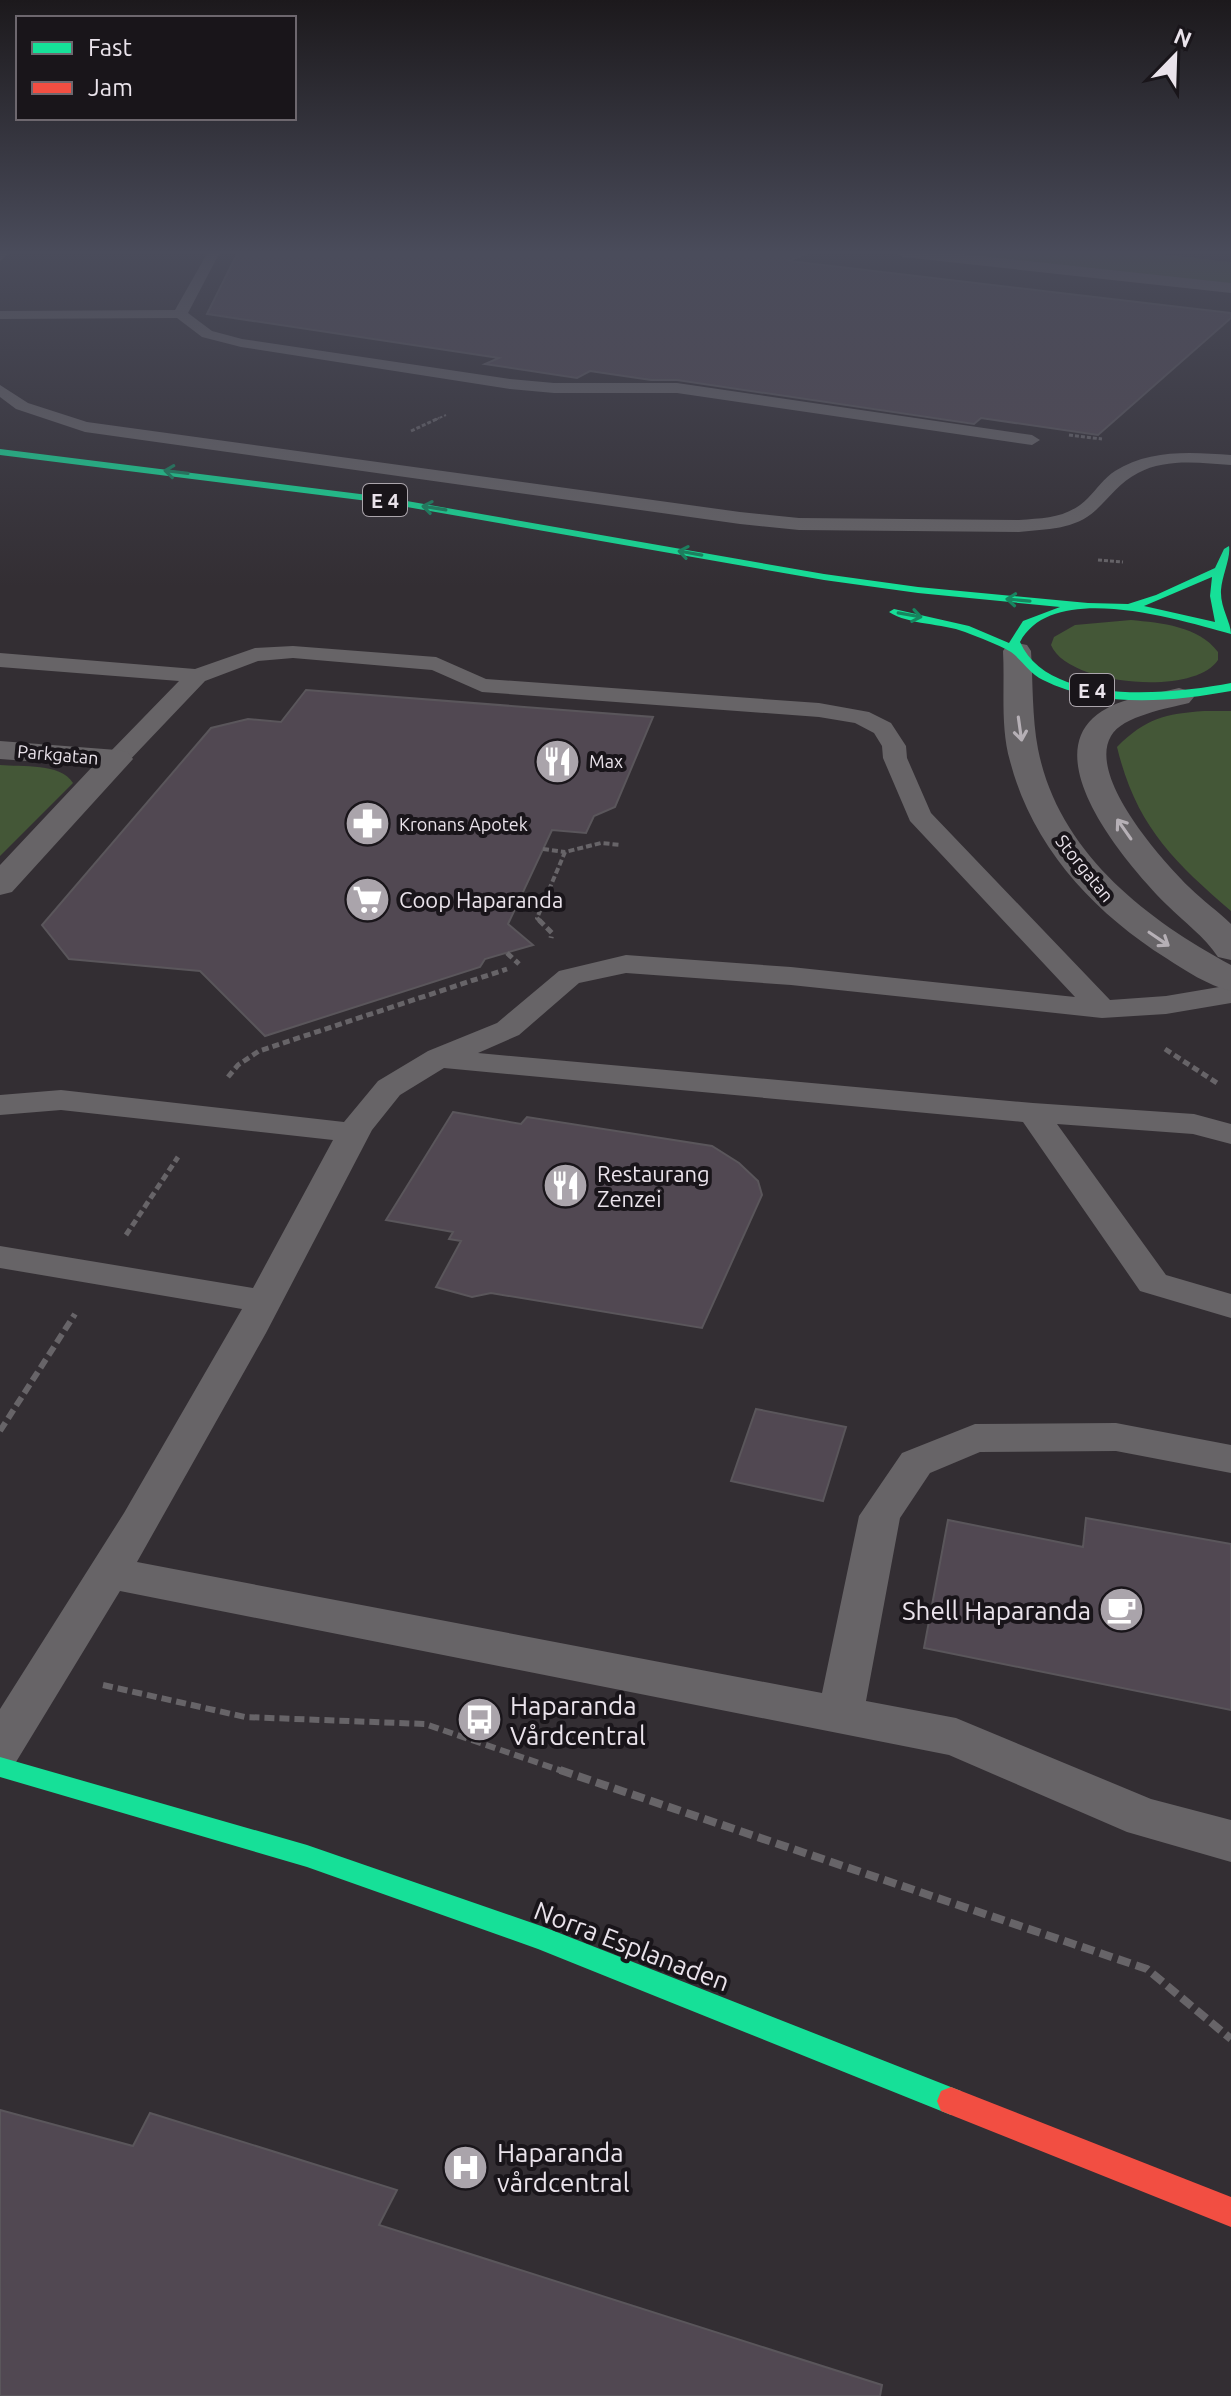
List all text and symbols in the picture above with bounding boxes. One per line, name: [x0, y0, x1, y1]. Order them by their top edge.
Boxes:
legend: [16, 16, 296, 120]
north arrow: [1135, 16, 1215, 96]
text: N: [1171, 22, 1195, 52]
text: Fast: [88, 34, 132, 61]
text: Jam: [88, 74, 133, 101]
one-way arrow: [164, 464, 189, 479]
road number: E 4: [363, 484, 407, 516]
one-way arrow: [421, 500, 447, 515]
one-way arrow: [678, 545, 703, 560]
one-way arrow: [1005, 592, 1032, 607]
one-way arrow: [897, 608, 922, 623]
road number: E 4: [1070, 674, 1114, 706]
one-way arrow: [1013, 716, 1028, 741]
restaurant icon: Max: [534, 737, 582, 785]
street label: Parkgatan: [16, 740, 100, 768]
place label: Max: [589, 751, 623, 771]
pharmacy icon: Kronans Apotek: [344, 800, 392, 848]
place label: Kronans Apotek: [399, 814, 528, 834]
one-way arrow: [1116, 818, 1132, 840]
street label: Storgatan: [1052, 831, 1118, 905]
supermarket icon: Coop Haparanda: [344, 875, 392, 923]
place label: Coop Haparanda: [399, 887, 563, 912]
one-way arrow: [1147, 931, 1170, 947]
place label: Restaurang Zenzei: [597, 1161, 710, 1211]
restaurant icon: Restaurang Zenzei: [542, 1162, 590, 1210]
cafe icon: Shell Haparanda: [1098, 1586, 1146, 1634]
place label: Shell Haparanda: [902, 1596, 1091, 1625]
place label: Haparanda Vårdcentral: [510, 1691, 646, 1750]
bus stop icon: Haparanda Vårdcentral: [455, 1696, 503, 1744]
street label: Norra Esplanaden: [530, 1895, 734, 1997]
place label: Haparanda vårdcentral: [497, 2138, 630, 2197]
hospital icon: Haparanda vårdcentral: [442, 2143, 490, 2191]

